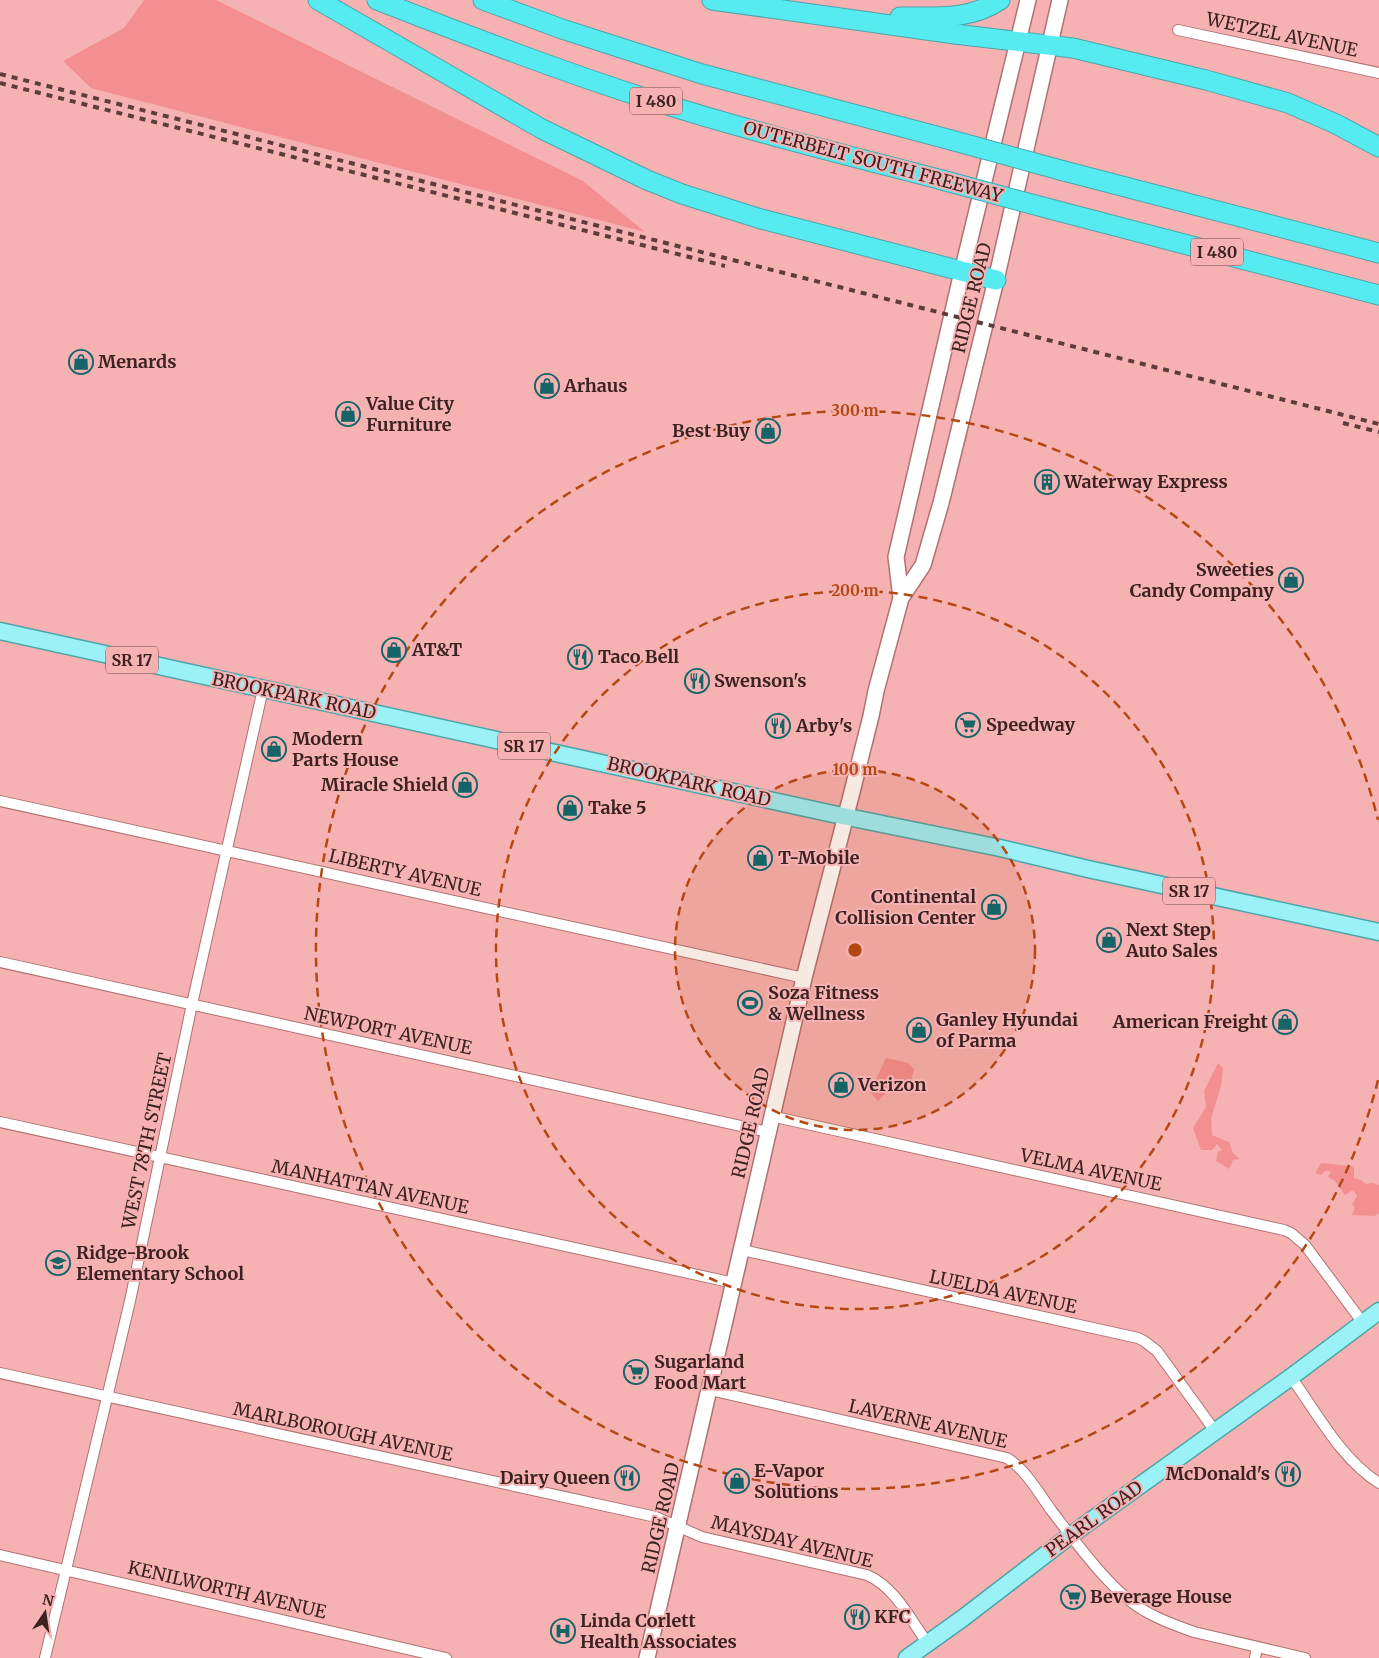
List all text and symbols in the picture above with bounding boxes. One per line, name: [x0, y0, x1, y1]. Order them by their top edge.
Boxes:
street label: WETZEL AVENUE: [1203, 7, 1360, 62]
road number: I 480: [630, 88, 682, 114]
street label: OUTERBELT SOUTH FREEWAY: [741, 116, 1006, 207]
road number: I 480: [1191, 238, 1243, 266]
street label: RIDGE ROAD: [947, 240, 996, 356]
shop icon: Menards: [68, 349, 94, 375]
place label: Menards: [98, 350, 176, 373]
shop icon: Arhaus: [534, 373, 560, 399]
place label: Arhaus: [563, 374, 627, 397]
place label: Value City Furniture: [365, 392, 454, 436]
shop icon: Value City Furniture: [335, 401, 361, 427]
text: 300 m: [831, 401, 879, 420]
shop icon: Best Buy: [755, 418, 781, 444]
place label: Best Buy: [672, 419, 750, 442]
building icon: Waterway Express: [1034, 469, 1060, 495]
place label: Waterway Express: [1063, 470, 1228, 493]
place label: Sweeties Candy Company: [1130, 558, 1274, 602]
shop icon: Sweeties Candy Company: [1278, 567, 1304, 593]
text: 200 m: [831, 581, 879, 600]
shop icon: AT&T: [381, 637, 407, 663]
place label: AT&T: [411, 638, 462, 661]
restaurant icon: Taco Bell: [567, 644, 593, 670]
place label: Taco Bell: [598, 645, 679, 668]
road number: SR 17: [106, 646, 158, 674]
street label: BROOKPARK ROAD: [210, 667, 378, 724]
restaurant icon: Swenson's: [684, 668, 710, 694]
place label: Swenson's: [714, 669, 807, 692]
supermarket icon: Speedway: [955, 712, 981, 738]
restaurant icon: Arby's: [765, 713, 791, 739]
place label: Speedway: [986, 713, 1075, 736]
place label: Arby's: [795, 714, 852, 737]
place label: Modern Parts House: [292, 727, 399, 771]
road number: SR 17: [498, 732, 550, 759]
shop icon: Modern Parts House: [261, 736, 287, 762]
street label: BROOKPARK ROAD: [605, 751, 773, 812]
text: 100 m: [833, 760, 877, 779]
shop icon: Miracle Shield: [452, 772, 478, 798]
place label: Miracle Shield: [321, 773, 448, 796]
shop icon: Take 5: [557, 795, 583, 821]
place label: Take 5: [588, 796, 646, 819]
street label: LIBERTY AVENUE: [327, 844, 484, 901]
shop icon: T-Mobile: [747, 845, 773, 871]
place label: T-Mobile: [778, 846, 860, 869]
road number: SR 17: [1163, 878, 1215, 904]
place label: Continental Collision Center: [835, 885, 976, 929]
shop icon: Continental Collision Center: [981, 894, 1007, 920]
place label: Next Step Auto Sales: [1125, 918, 1218, 962]
shop icon: Next Step Auto Sales: [1096, 927, 1122, 953]
centre of rings: [846, 941, 864, 959]
place label: Soza Fitness & Wellness: [768, 981, 879, 1025]
sports icon: Soza Fitness & Wellness: [737, 990, 763, 1016]
street label: NEWPORT AVENUE: [302, 1001, 475, 1060]
place label: Ganley Hyundai of Parma: [936, 1008, 1078, 1052]
shop icon: American Freight: [1272, 1009, 1298, 1035]
place label: American Freight: [1112, 1010, 1269, 1033]
shop icon: Ganley Hyundai of Parma: [906, 1017, 932, 1043]
street label: WEST 78TH STREET: [116, 1050, 177, 1232]
street label: RIDGE ROAD: [727, 1065, 774, 1181]
shop icon: Verizon: [828, 1072, 854, 1098]
place label: Verizon: [857, 1073, 926, 1096]
street label: VELMA AVENUE: [1017, 1143, 1165, 1196]
street label: MANHATTAN AVENUE: [269, 1154, 471, 1219]
place label: Ridge-Brook Elementary School: [76, 1241, 244, 1285]
school or university icon: Ridge-Brook Elementary School: [45, 1250, 71, 1276]
street label: LUELDA AVENUE: [927, 1265, 1080, 1318]
place label: Sugarland Food Mart: [654, 1350, 747, 1394]
supermarket icon: Sugarland Food Mart: [623, 1359, 649, 1385]
street label: LAVERNE AVENUE: [846, 1394, 1010, 1453]
street label: MARLBOROUGH AVENUE: [231, 1397, 456, 1466]
place label: E-Vapor Solutions: [754, 1459, 838, 1503]
street label: RIDGE ROAD: [637, 1460, 684, 1576]
restaurant icon: McDonald's: [1275, 1461, 1301, 1487]
place label: McDonald's: [1166, 1462, 1270, 1485]
restaurant icon: Dairy Queen: [614, 1465, 640, 1491]
place label: Dairy Queen: [500, 1466, 610, 1489]
shop icon: E-Vapor Solutions: [724, 1468, 750, 1494]
street label: PEARL ROAD: [1040, 1475, 1147, 1562]
street label: MAYSDAY AVENUE: [709, 1510, 876, 1573]
street label: KENILWORTH AVENUE: [126, 1555, 329, 1624]
supermarket icon: Beverage House: [1060, 1584, 1086, 1610]
place label: Beverage House: [1090, 1585, 1232, 1608]
north arrow: [20, 1588, 70, 1638]
text: N: [41, 1590, 55, 1610]
restaurant icon: KFC: [844, 1604, 870, 1630]
place label: KFC: [874, 1605, 911, 1628]
place label: Linda Corlett Health Associates: [580, 1609, 737, 1653]
hospital icon: Linda Corlett Health Associates: [550, 1618, 576, 1644]

